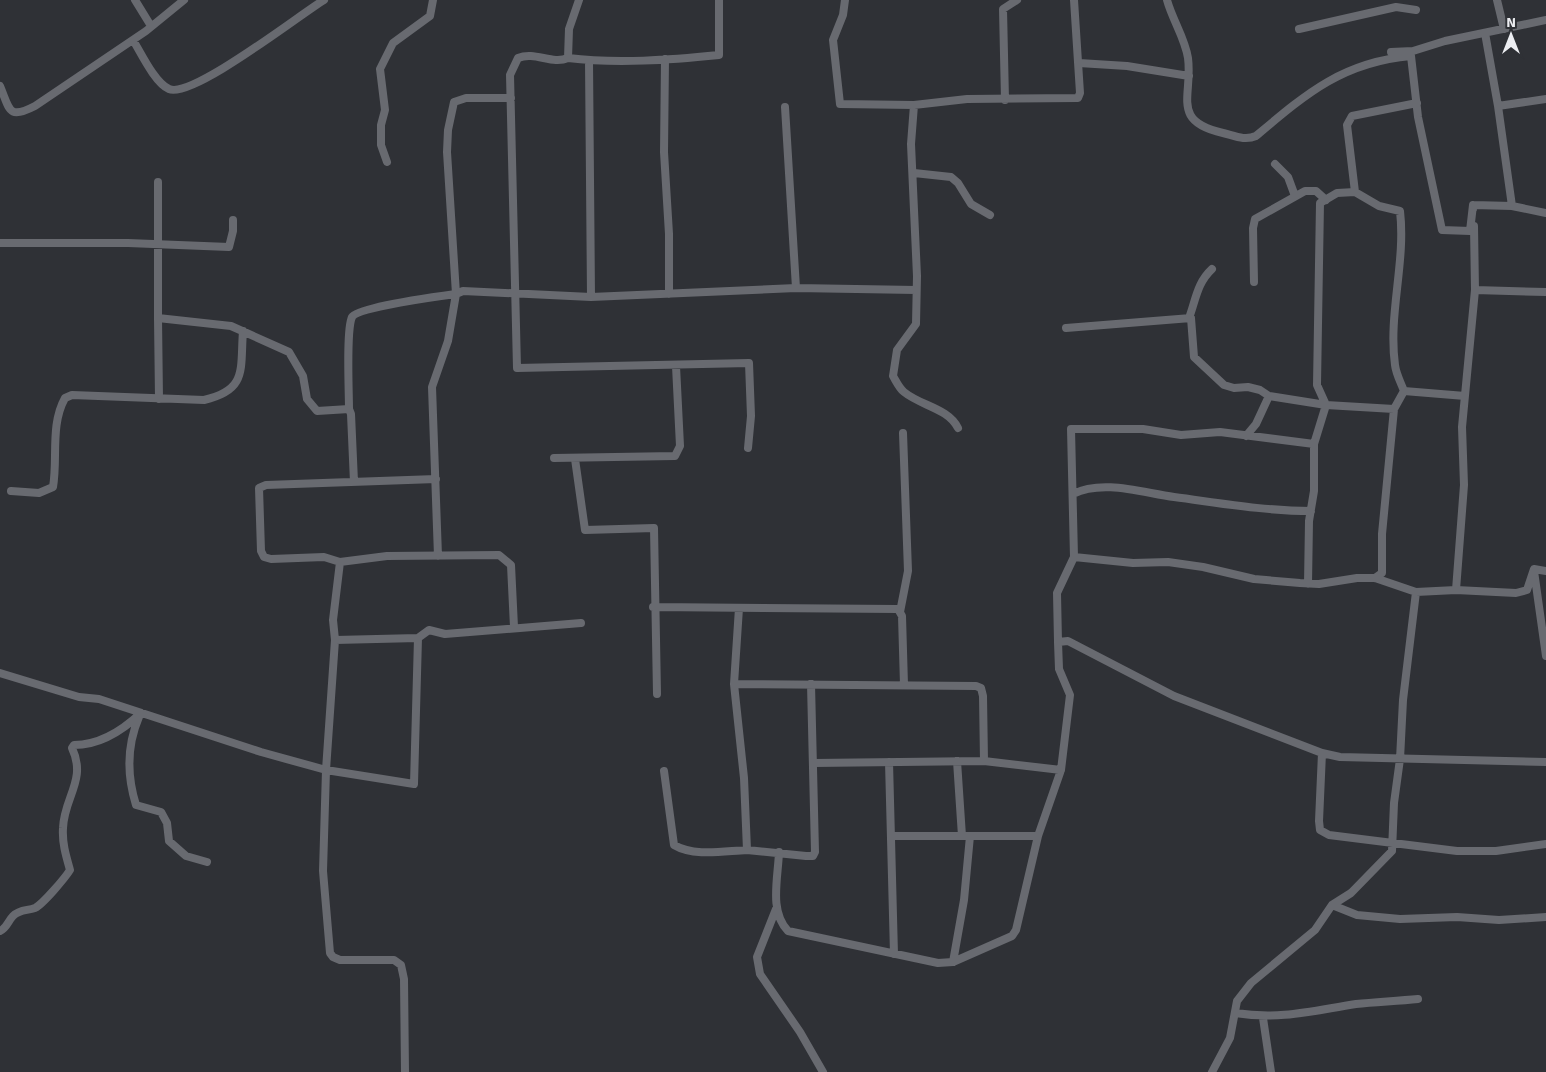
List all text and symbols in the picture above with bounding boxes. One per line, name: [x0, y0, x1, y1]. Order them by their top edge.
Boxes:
north arrow: [1486, 10, 1536, 60]
text: N: [1506, 14, 1516, 31]

